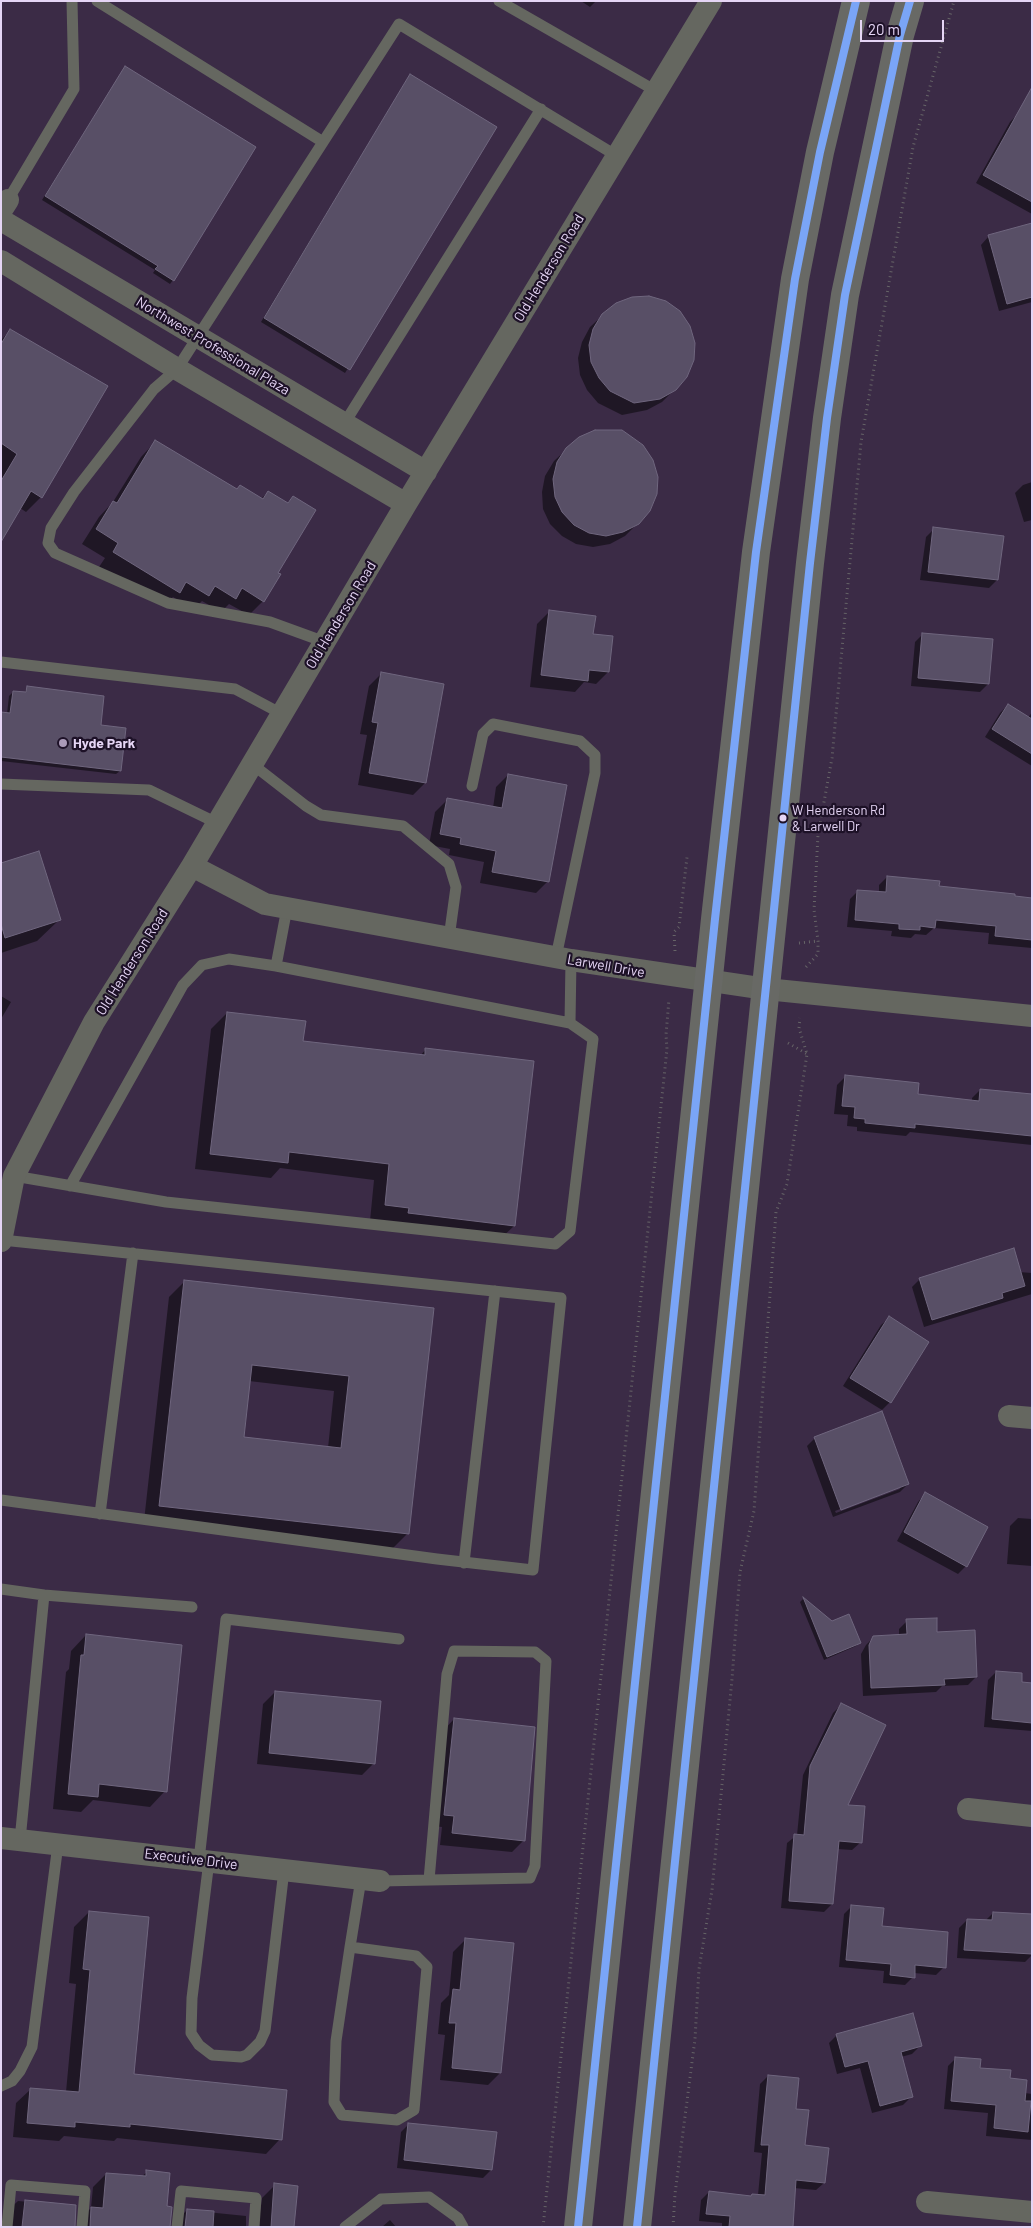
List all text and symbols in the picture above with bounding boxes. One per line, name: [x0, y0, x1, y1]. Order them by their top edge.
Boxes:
scale bar: [863, 10, 947, 42]
text: 20 m: [868, 20, 900, 38]
street label: Old Henderson Road: [510, 211, 588, 325]
street label: Northwest Professional Plaza: [133, 293, 293, 399]
street label: Old Henderson Road: [302, 558, 380, 672]
place label: Hyde Park: [73, 735, 135, 751]
marker: Hyde Park: [57, 737, 69, 749]
place label: W Henderson Rd & Larwell Dr: [792, 803, 885, 834]
marker: W Henderson Rd & Larwell Dr: [778, 813, 788, 823]
street label: Old Henderson Road: [92, 906, 172, 1018]
street label: Larwell Drive: [566, 951, 646, 981]
street label: Executive Drive: [144, 1845, 238, 1873]

